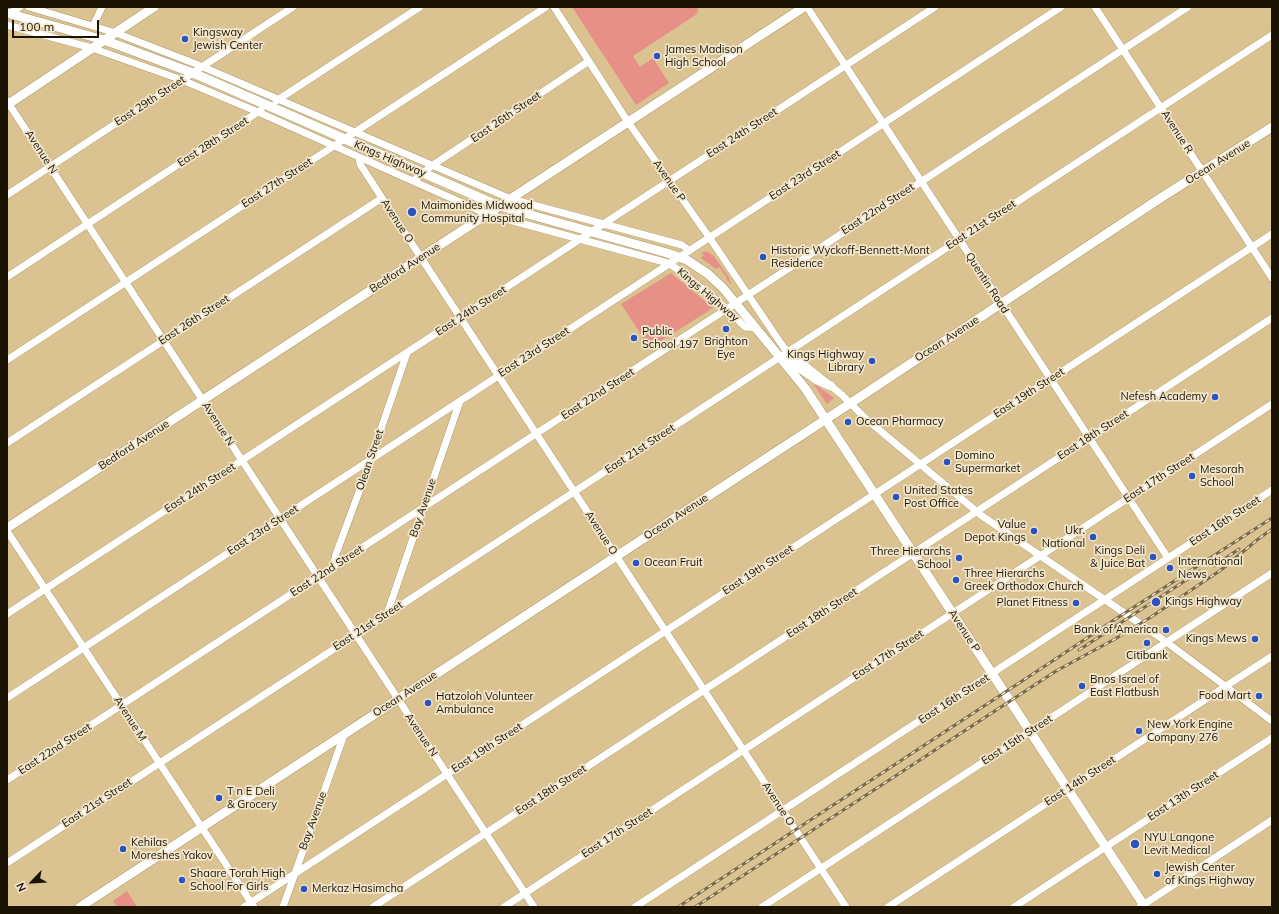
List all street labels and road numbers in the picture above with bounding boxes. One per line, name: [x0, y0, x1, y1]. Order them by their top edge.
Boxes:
street label: East 29th Street: [112, 73, 188, 129]
street label: East 26th Street: [468, 89, 544, 145]
street label: East 24th Street: [704, 105, 780, 161]
street label: Avenue R: [1158, 108, 1196, 156]
street label: East 28th Street: [175, 114, 251, 170]
street label: Avenue N: [22, 128, 60, 176]
street label: Ocean Avenue: [1183, 137, 1253, 187]
street label: Kings Highway: [352, 138, 428, 180]
street label: East 23rd Street: [767, 147, 843, 203]
street label: East 27th Street: [239, 155, 315, 211]
street label: Avenue P: [650, 157, 688, 205]
street label: East 22nd Street: [839, 180, 917, 238]
street label: Avenue O: [378, 197, 416, 245]
street label: East 21st Street: [944, 197, 1018, 253]
street label: Bedford Avenue: [367, 240, 443, 296]
street label: Quentin Road: [962, 250, 1012, 316]
street label: Kings Highway: [674, 265, 742, 325]
street label: East 24th Street: [433, 283, 509, 339]
street label: East 26th Street: [156, 292, 232, 348]
street label: Ocean Avenue: [912, 313, 982, 365]
street label: East 23rd Street: [496, 324, 572, 380]
street label: East 22nd Street: [559, 365, 637, 423]
street label: East 19th Street: [991, 365, 1067, 421]
street label: Avenue N: [199, 400, 237, 448]
street label: East 18th Street: [1055, 407, 1131, 463]
street label: Bedford Avenue: [96, 417, 172, 473]
street label: East 21st Street: [603, 421, 677, 477]
street label: Olean Street: [353, 428, 387, 492]
street label: East 17th Street: [1121, 450, 1197, 506]
street label: East 24th Street: [162, 460, 238, 516]
street label: Bay Avenue: [407, 477, 439, 539]
street label: Ocean Avenue: [641, 491, 711, 543]
street label: East 16th Street: [1187, 493, 1263, 549]
street label: East 23rd Street: [225, 502, 301, 558]
street label: Avenue O: [582, 509, 620, 557]
street label: East 22nd Street: [288, 542, 366, 600]
street label: East 19th Street: [720, 542, 796, 598]
street label: East 18th Street: [784, 585, 860, 641]
street label: East 21st Street: [331, 598, 405, 654]
street label: Avenue P: [945, 607, 983, 655]
street label: East 17th Street: [850, 627, 926, 683]
street label: Ocean Avenue: [370, 668, 440, 720]
street label: East 16th Street: [916, 671, 992, 727]
street label: Avenue M: [111, 694, 149, 744]
street label: Avenue N: [402, 711, 440, 759]
street label: East 15th Street: [979, 712, 1055, 768]
street label: East 22nd Street: [16, 720, 94, 778]
street label: East 19th Street: [449, 720, 525, 776]
street label: East 14th Street: [1042, 753, 1118, 809]
street label: East 18th Street: [513, 762, 589, 818]
street label: East 13th Street: [1145, 768, 1221, 824]
street label: East 21st Street: [60, 775, 134, 831]
street label: Avenue O: [759, 780, 797, 828]
street label: Bay Avenue: [296, 790, 330, 852]
street label: East 17th Street: [579, 805, 655, 861]

